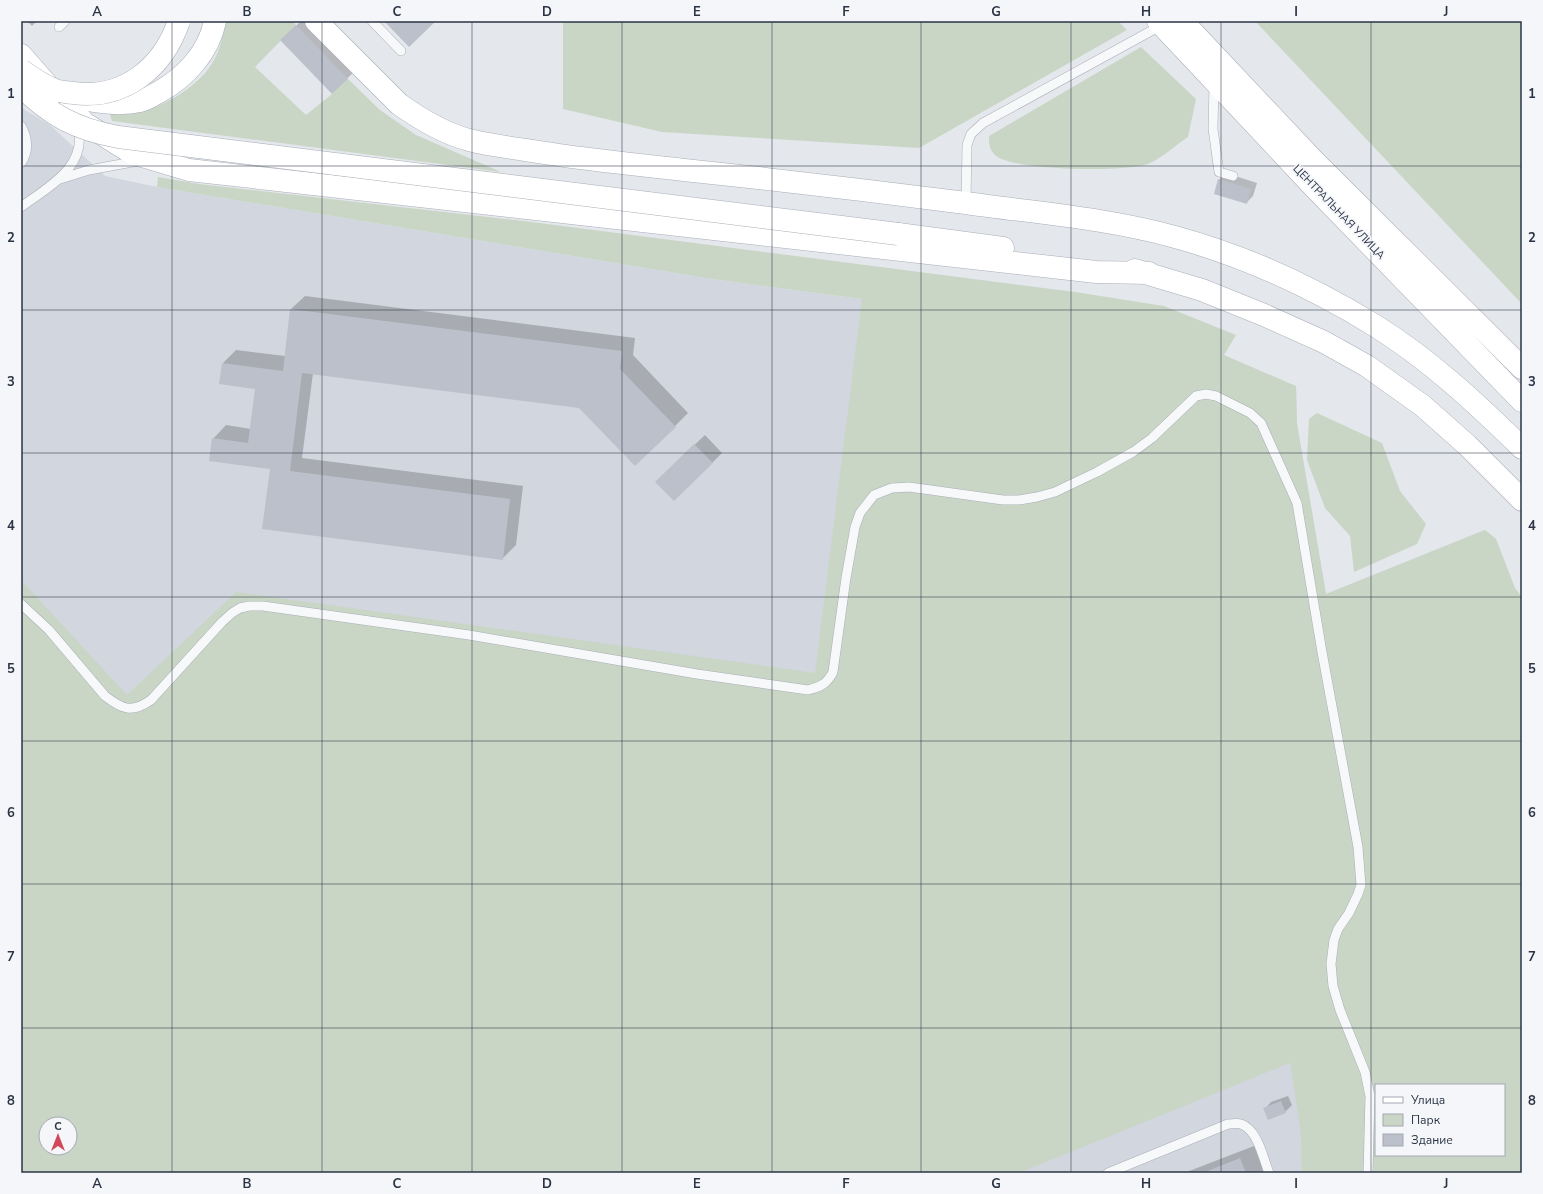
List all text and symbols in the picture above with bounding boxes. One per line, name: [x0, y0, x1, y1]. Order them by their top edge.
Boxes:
text: A: [92, 3, 102, 21]
text: B: [243, 3, 252, 21]
text: C: [393, 3, 402, 21]
text: D: [542, 3, 552, 21]
text: E: [693, 3, 701, 21]
text: F: [842, 3, 850, 21]
text: G: [991, 3, 1001, 21]
text: H: [1141, 3, 1151, 21]
text: I: [1294, 3, 1298, 21]
text: J: [1443, 3, 1448, 21]
text: 1: [7, 85, 15, 103]
text: 1: [1528, 85, 1536, 103]
street label: ЦЕНТРАЛЬНАЯ УЛИЦА: [1290, 161, 1388, 263]
text: 2: [7, 229, 15, 247]
text: 2: [1528, 229, 1536, 247]
text: 3: [7, 373, 15, 391]
text: 3: [1528, 373, 1536, 391]
text: 4: [7, 517, 15, 535]
text: 4: [1528, 517, 1536, 535]
text: 5: [7, 660, 15, 678]
text: 5: [1528, 660, 1536, 678]
text: 6: [7, 804, 15, 822]
text: 6: [1528, 804, 1536, 822]
text: 7: [7, 948, 15, 966]
text: 7: [1528, 948, 1536, 966]
legend: [1375, 1084, 1505, 1156]
text: 8: [7, 1092, 15, 1110]
text: Улица: [1410, 1092, 1445, 1108]
text: 8: [1528, 1092, 1536, 1110]
text: Парк: [1411, 1112, 1441, 1128]
north arrow: [38, 1116, 78, 1156]
text: С: [54, 1119, 62, 1134]
text: Здание: [1411, 1132, 1453, 1148]
text: A: [92, 1175, 102, 1193]
text: B: [243, 1175, 252, 1193]
text: C: [393, 1175, 402, 1193]
text: D: [542, 1175, 552, 1193]
text: E: [693, 1175, 701, 1193]
text: F: [842, 1175, 850, 1193]
text: G: [991, 1175, 1001, 1193]
text: H: [1141, 1175, 1151, 1193]
text: I: [1294, 1175, 1298, 1193]
text: J: [1443, 1175, 1448, 1193]

